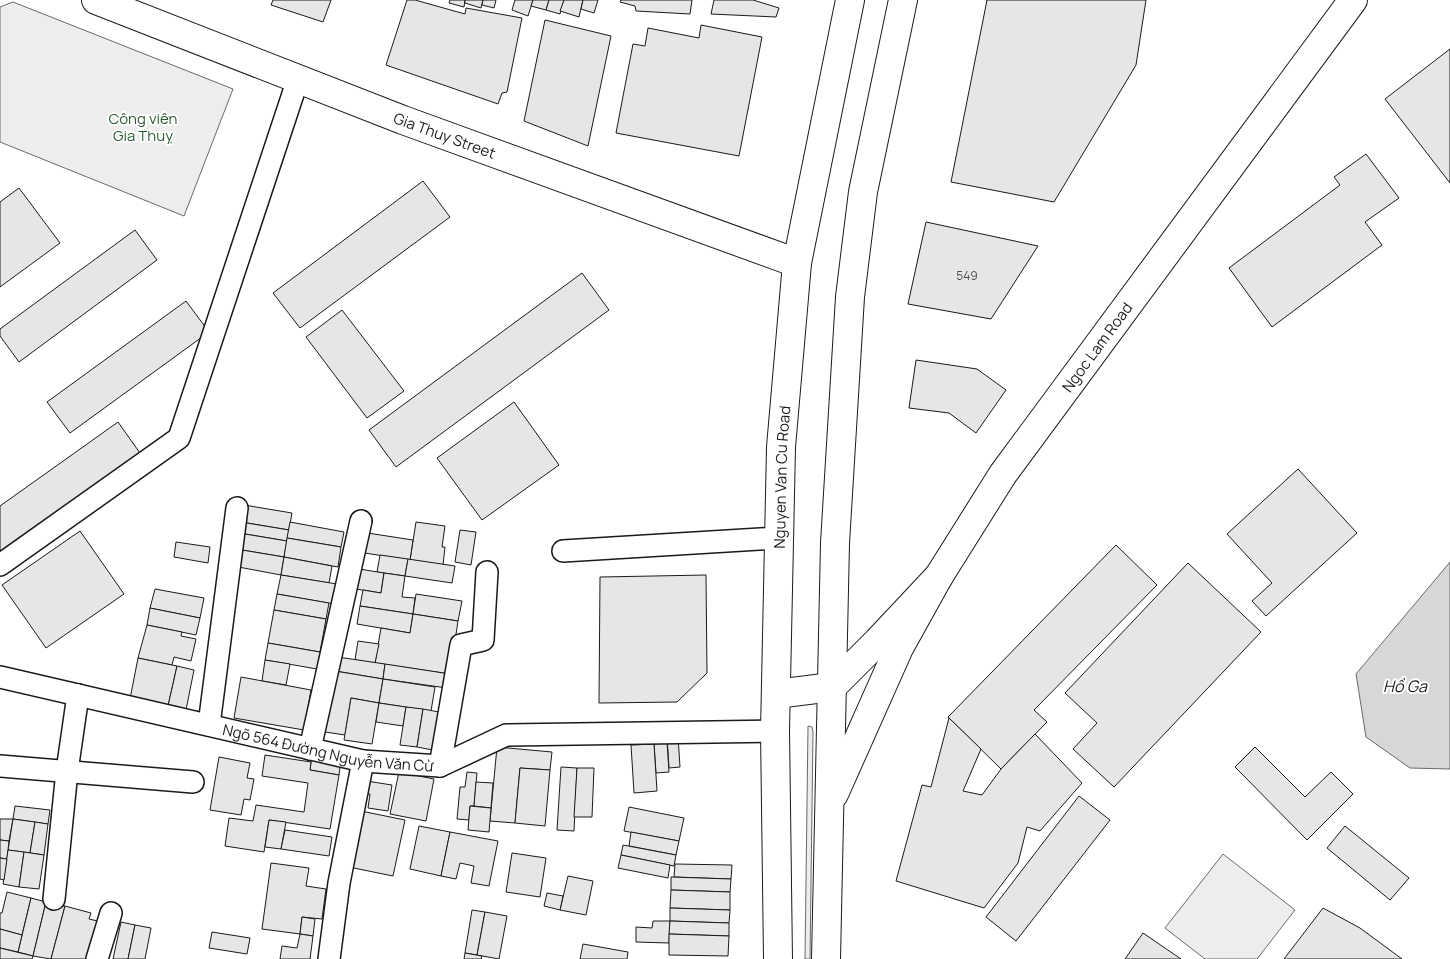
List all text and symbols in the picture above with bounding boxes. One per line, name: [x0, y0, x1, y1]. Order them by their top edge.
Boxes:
street label: Gia Thuy Street: [391, 107, 499, 163]
park label: Công viên Gia Thuỵ: [109, 108, 178, 146]
house number: 549: [956, 267, 978, 284]
street label: Ngoc Lam Road: [1057, 298, 1137, 396]
street label: Nguyen Van Cu Road: [768, 405, 795, 549]
water label: Hồ Ga: [1383, 675, 1428, 697]
street label: Ngõ 564 Đường Nguyễn Văn Cừ: [221, 718, 435, 776]

